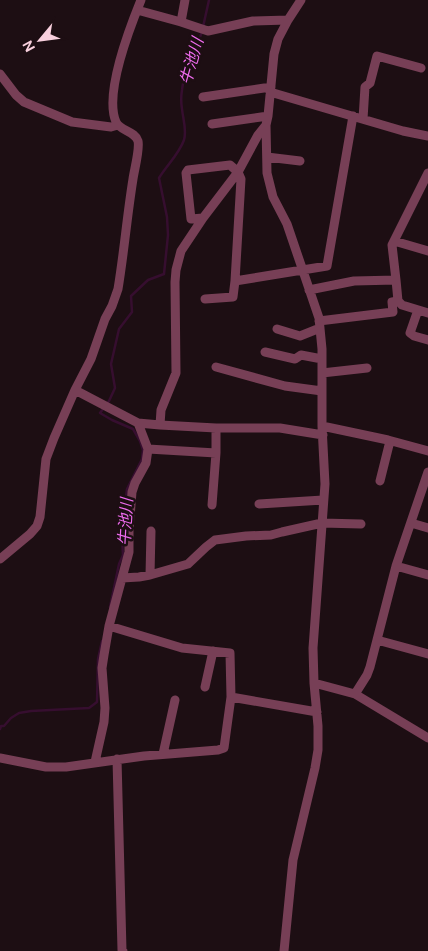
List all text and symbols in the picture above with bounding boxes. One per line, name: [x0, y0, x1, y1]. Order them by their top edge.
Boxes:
north arrow: [15, 15, 65, 65]
water label: 牛池川: [175, 33, 209, 87]
text: N: [18, 37, 39, 55]
water label: 牛池川: [114, 496, 137, 547]

